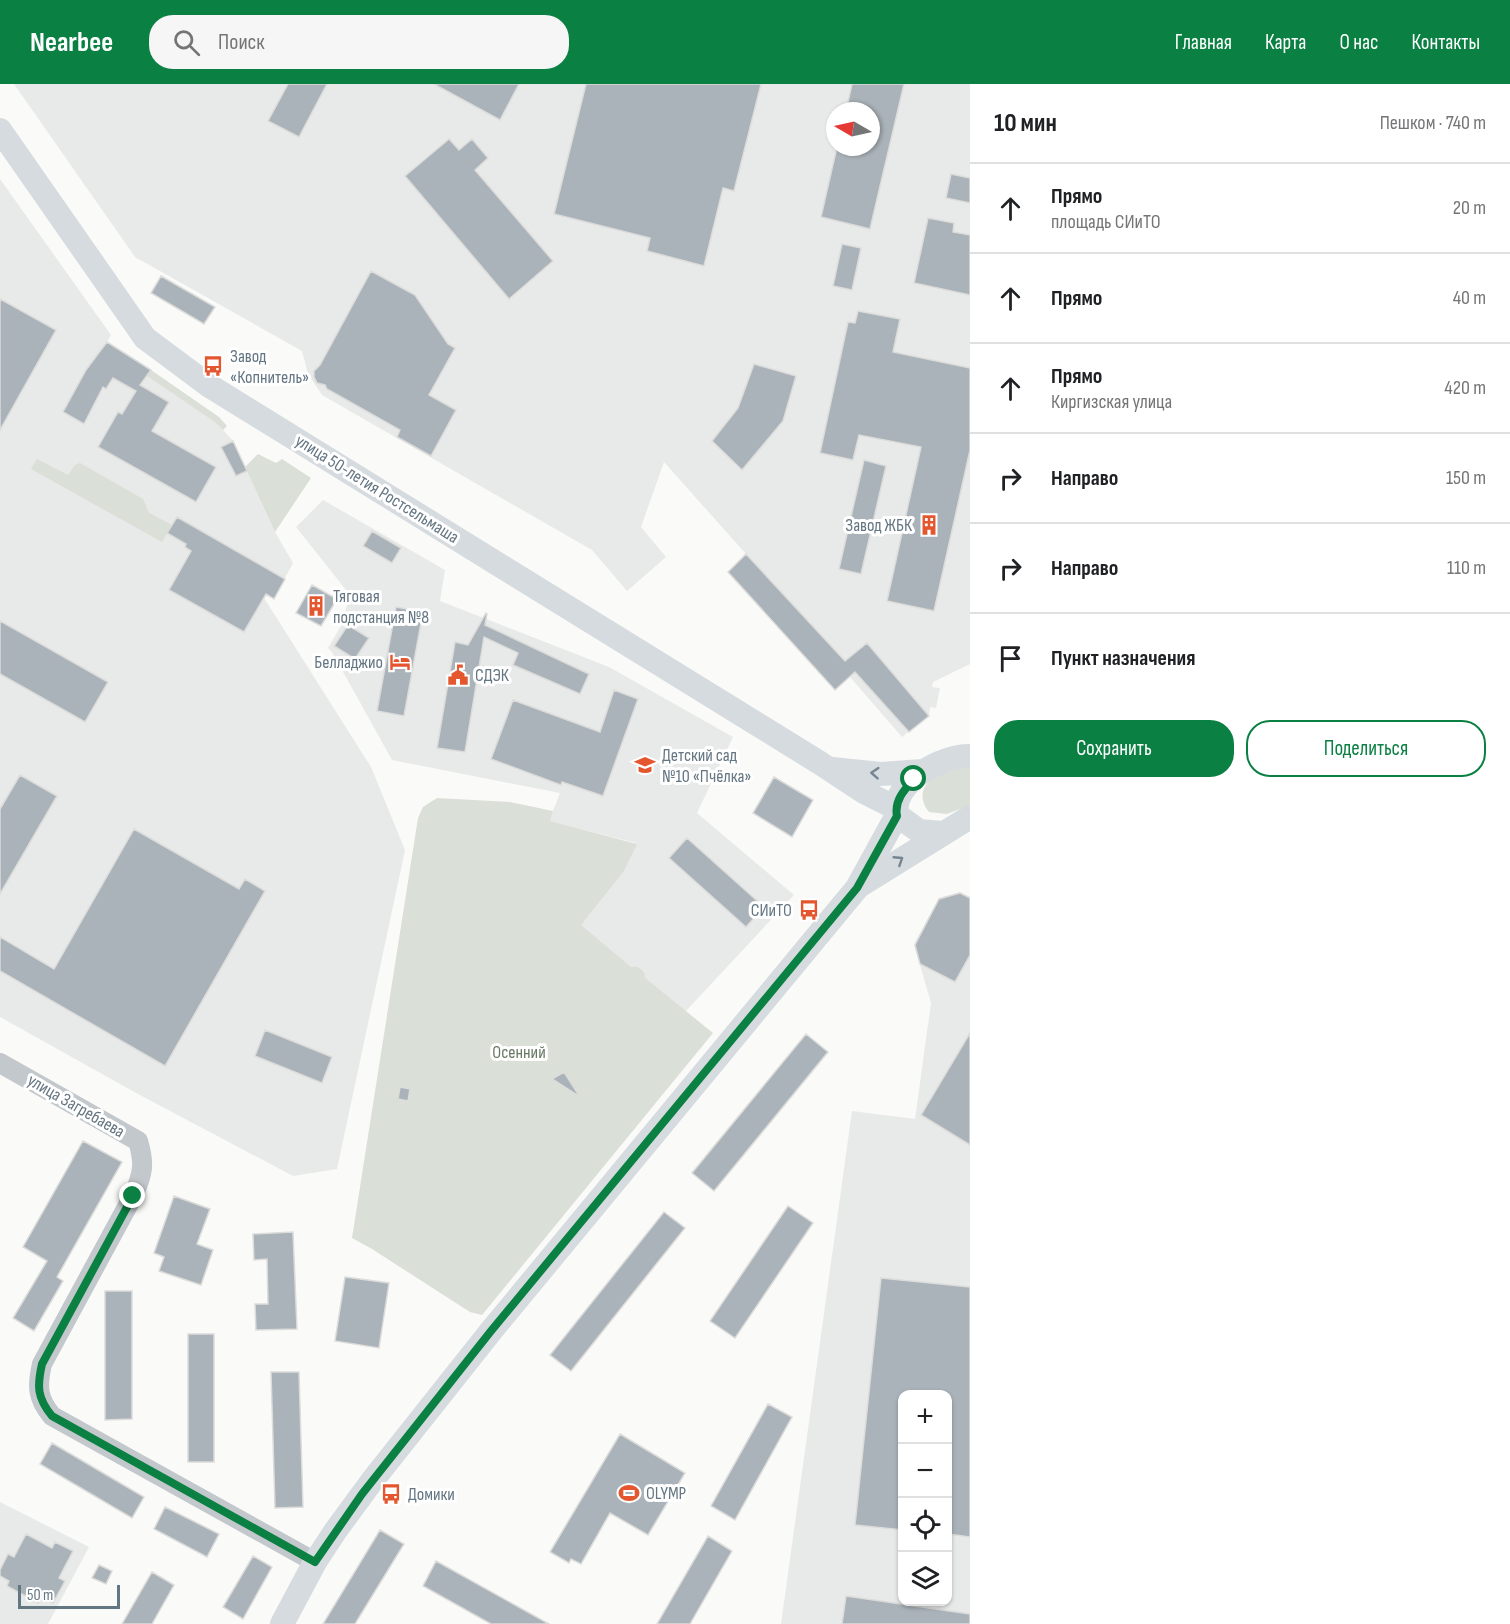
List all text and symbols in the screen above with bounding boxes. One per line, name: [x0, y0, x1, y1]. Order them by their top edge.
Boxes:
search box: [149, 15, 569, 69]
text: Nearbee: [30, 26, 113, 59]
icon: search: [170, 26, 203, 59]
text: Поиск: [218, 29, 265, 56]
text: Главная: [1175, 30, 1232, 55]
text: Карта: [1265, 30, 1306, 55]
text: О нас: [1339, 30, 1378, 55]
text: Контакты: [1411, 30, 1480, 55]
north arrow: [826, 102, 880, 156]
text: 10 мин: [994, 108, 1057, 139]
text: Пешком · 740 m: [1380, 111, 1486, 135]
text: Прямо: [1051, 183, 1102, 210]
icon: ahead: [994, 192, 1027, 225]
text: 20 m: [1453, 196, 1486, 220]
text: площадь СИиТО: [1051, 210, 1161, 234]
icon: ahead: [994, 282, 1027, 315]
text: Прямо: [1051, 285, 1102, 312]
text: 40 m: [1453, 286, 1486, 310]
place label: Завод «Копнитель»: [230, 346, 309, 388]
bus stop icon: Завод «Копнитель»: [201, 354, 225, 378]
text: Прямо: [1051, 363, 1102, 390]
icon: ahead: [994, 372, 1027, 405]
text: 420 m: [1444, 376, 1486, 400]
text: Киргизская улица: [1051, 390, 1172, 414]
street label: улица 50-летия Ростсельмаша: [291, 430, 463, 548]
icon: right: [994, 462, 1027, 495]
text: Направо: [1051, 465, 1118, 492]
text: 150 m: [1446, 466, 1486, 490]
building icon: Завод ЖБК: [917, 513, 941, 537]
place label: Завод ЖБК: [845, 515, 913, 536]
icon: right: [994, 552, 1027, 585]
text: Направо: [1051, 555, 1118, 582]
text: 110 m: [1447, 556, 1486, 580]
place label: Тяговая подстанция №8: [333, 586, 429, 628]
building icon: Тяговая подстанция №8: [304, 594, 328, 618]
icon: arrive: [994, 642, 1027, 675]
text: Пункт назначения: [1051, 645, 1195, 672]
hotel icon: Белладжио: [388, 650, 412, 674]
place label: Белладжио: [314, 652, 383, 673]
public building icon: СДЭК: [446, 663, 470, 687]
place label: СДЭК: [475, 665, 510, 686]
button: Сохранить: [994, 720, 1234, 777]
button: Поделиться: [1246, 720, 1486, 777]
place label: Детский сад №10 «Пчёлка»: [662, 745, 751, 787]
school or university icon: Детский сад №10 «Пчёлка»: [633, 753, 657, 777]
route start: [900, 765, 926, 791]
one-way arrow: [871, 766, 880, 779]
one-way arrow: [893, 857, 904, 868]
bus stop icon: СИиТО: [797, 898, 821, 922]
place label: СИиТО: [751, 900, 792, 921]
park label: Осенний: [492, 1042, 546, 1063]
street label: улица Загребаева: [24, 1070, 128, 1142]
route end: [119, 1182, 145, 1208]
map controls: [898, 1390, 952, 1606]
button: +: [898, 1390, 952, 1444]
button: −: [898, 1444, 952, 1498]
sports icon: OLYMP: [617, 1481, 641, 1505]
bus stop icon: Домики: [379, 1482, 403, 1506]
place label: OLYMP: [646, 1483, 687, 1504]
place label: Домики: [408, 1484, 455, 1505]
button: locate: [898, 1498, 952, 1552]
button: layers: [898, 1552, 952, 1606]
scale bar: [18, 1582, 120, 1610]
text: 50 m: [27, 1586, 53, 1605]

